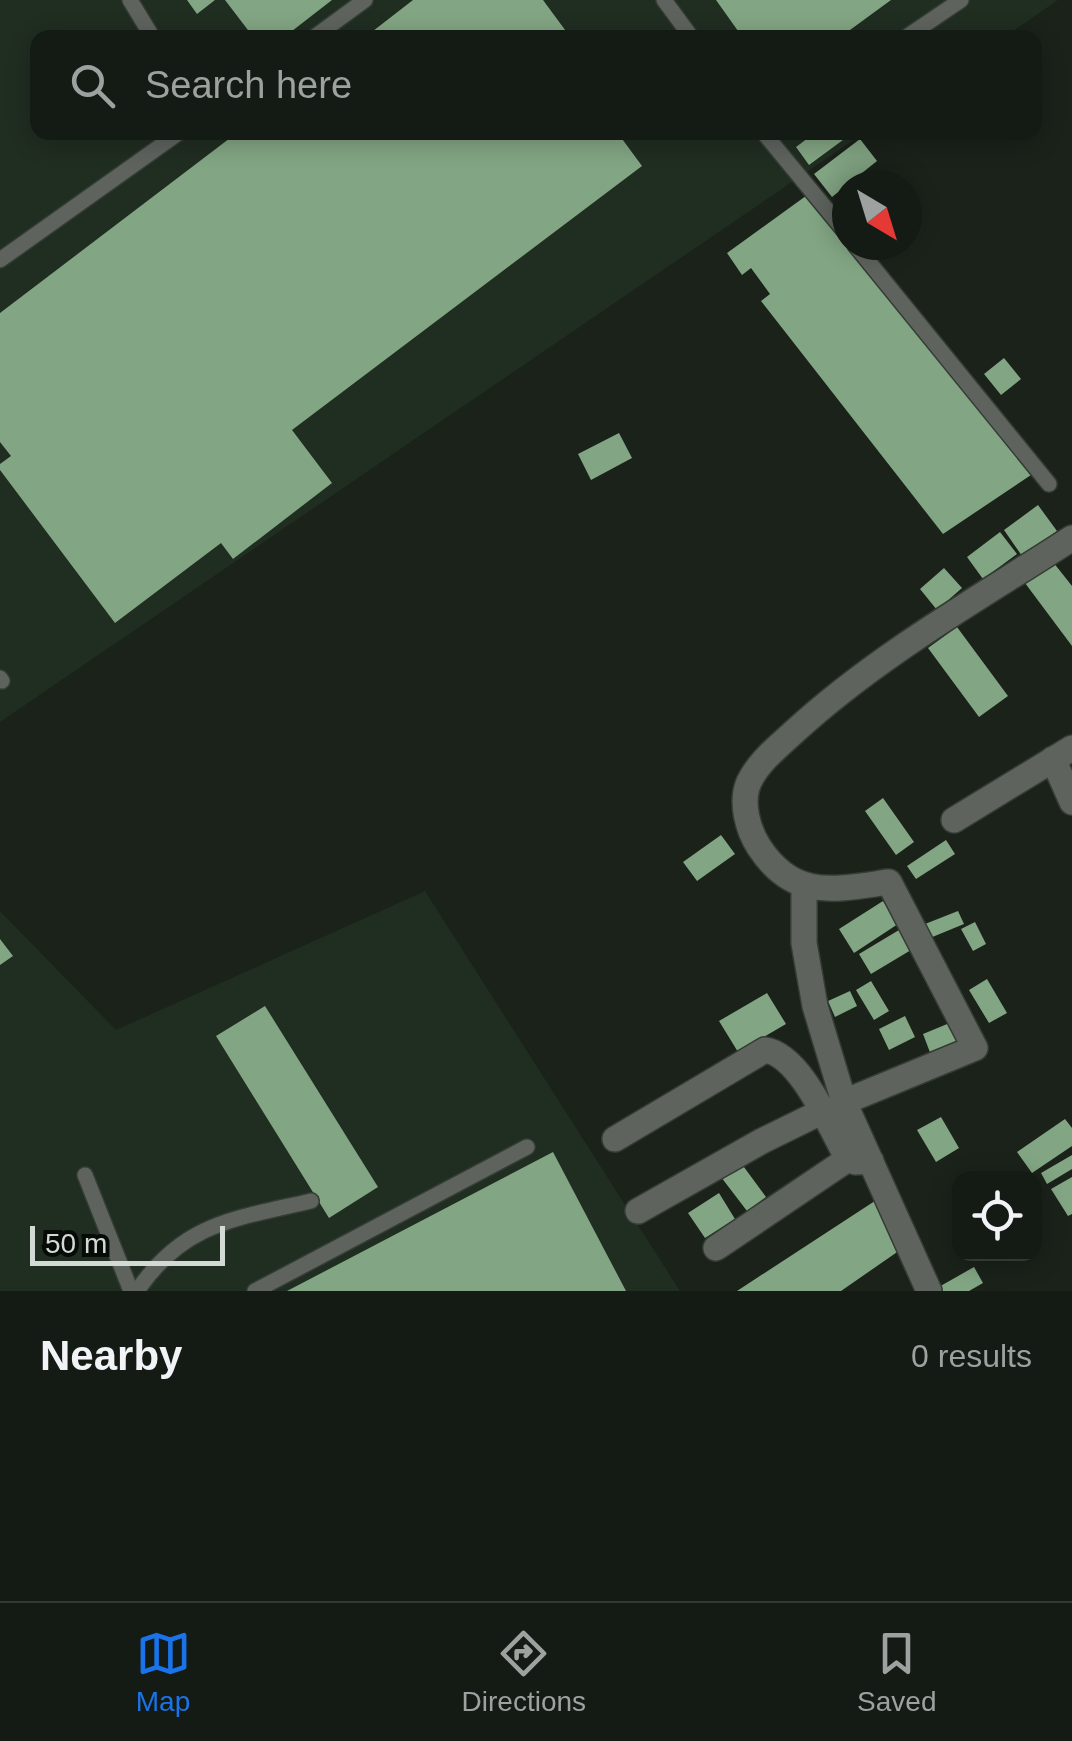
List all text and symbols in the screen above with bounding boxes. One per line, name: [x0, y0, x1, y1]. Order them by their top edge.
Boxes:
search box: [30, 30, 1042, 140]
icon: search: [65, 58, 120, 113]
text: Search here: [145, 64, 352, 106]
north arrow: [832, 170, 922, 260]
map controls: [952, 1171, 1042, 1261]
button: locate: [952, 1171, 1042, 1261]
scale bar: [30, 1221, 225, 1266]
text: 50 m: [45, 1228, 107, 1259]
text: Nearby: [40, 1332, 182, 1379]
text: 0 results: [911, 1338, 1032, 1374]
tab: Map: [136, 1626, 191, 1718]
tab: Directions: [462, 1626, 586, 1718]
tab: Saved: [857, 1626, 936, 1718]

